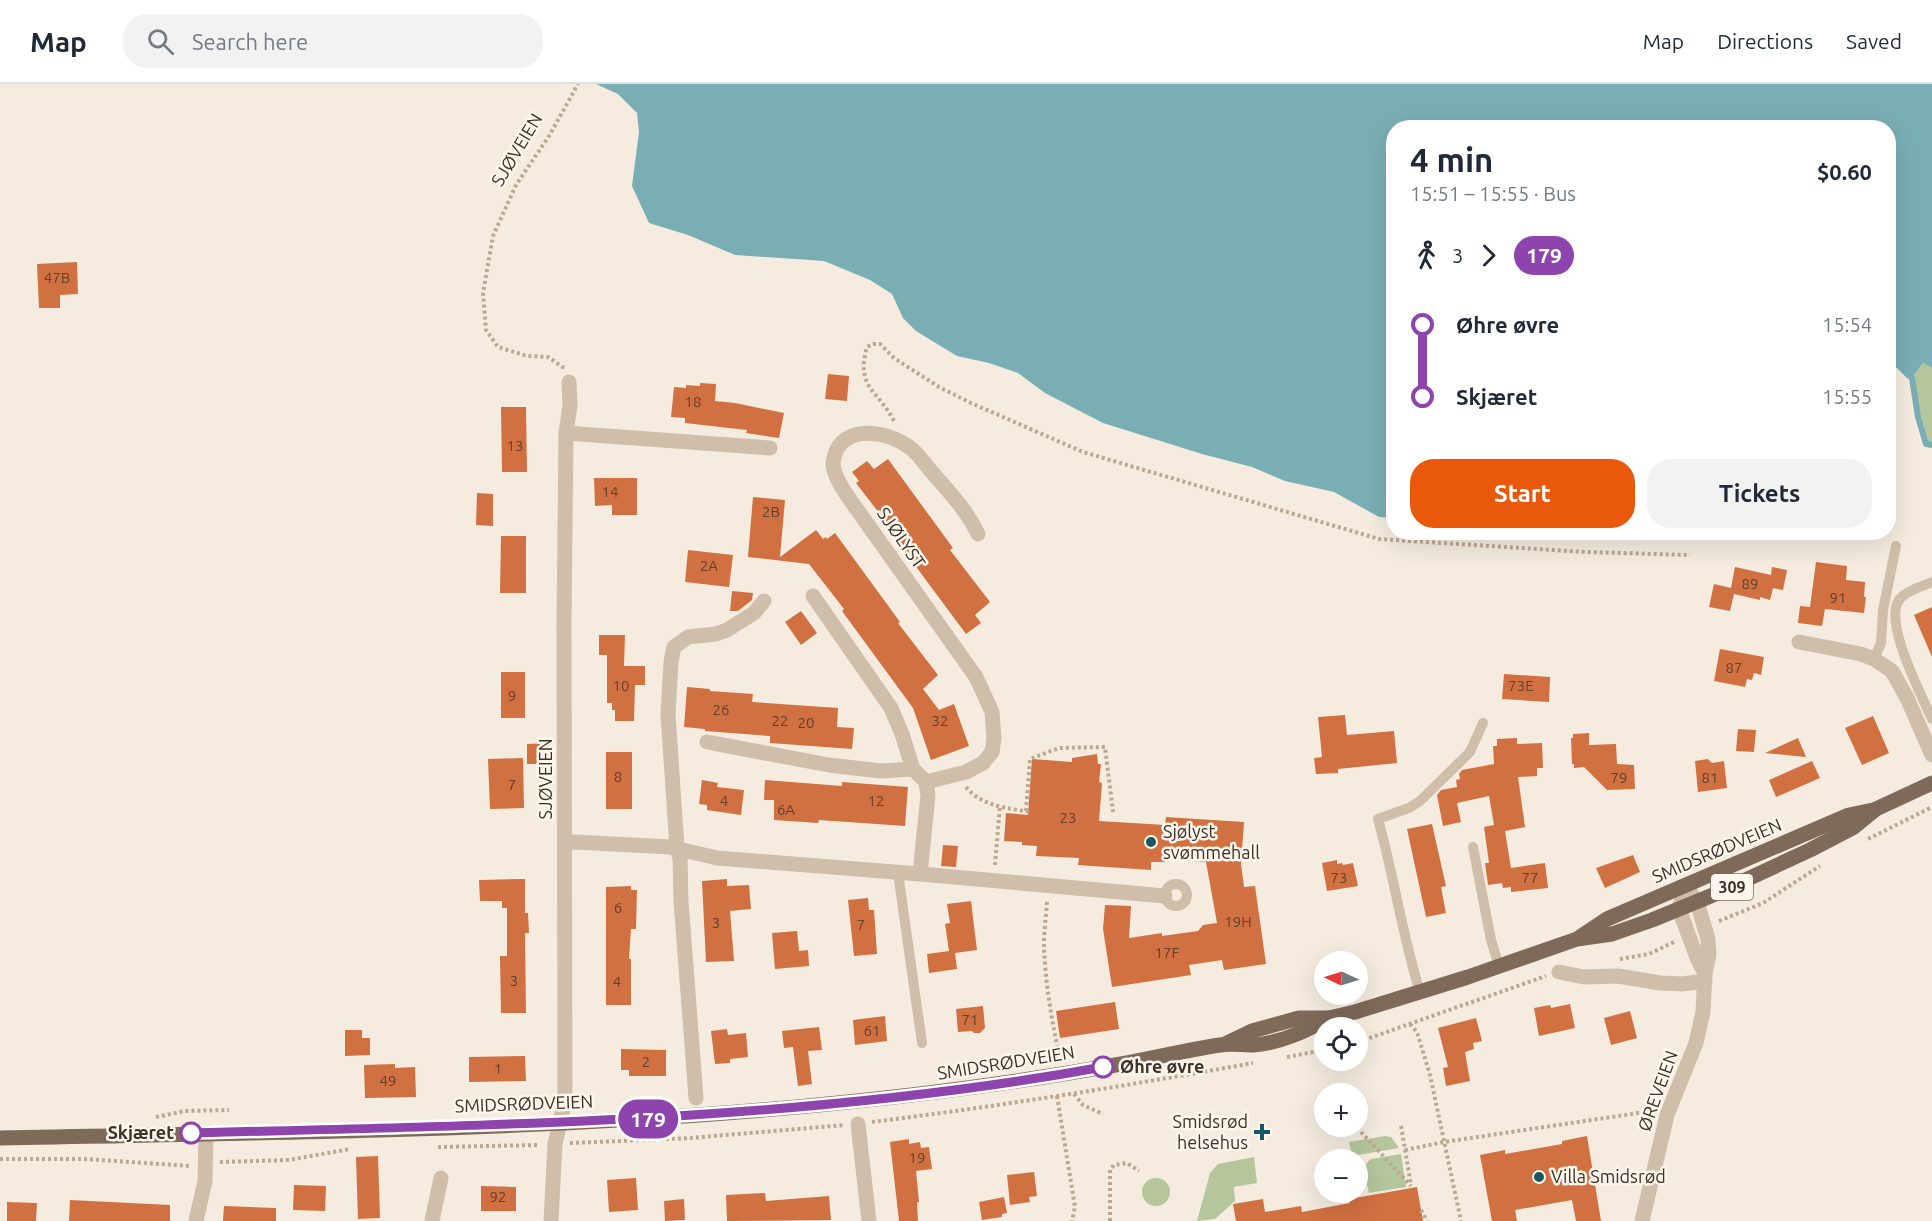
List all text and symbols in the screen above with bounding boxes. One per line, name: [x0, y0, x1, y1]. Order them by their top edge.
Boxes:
search box: [123, 14, 543, 68]
icon: search: [144, 25, 177, 58]
text: Map: [30, 26, 87, 57]
text: Search here: [192, 29, 308, 54]
text: Map: [1643, 29, 1684, 53]
text: Directions: [1717, 29, 1813, 53]
text: Saved: [1846, 29, 1902, 53]
street label: SJØVEIEN: [487, 110, 546, 189]
text: 4 min: [1410, 141, 1493, 178]
text: $0.60: [1817, 159, 1872, 184]
text: 15:51 – 15:55 · Bus: [1410, 182, 1576, 205]
icon: walk: [1410, 239, 1443, 272]
icon: forward: [1472, 239, 1505, 272]
text: 179: [1526, 243, 1562, 267]
text: 3: [1452, 244, 1463, 267]
house number: 47B: [44, 269, 70, 286]
text: Øhre øvre: [1456, 312, 1559, 337]
text: 15:54: [1822, 313, 1872, 336]
text: Skjæret: [1456, 384, 1537, 409]
text: 15:55: [1822, 385, 1872, 408]
house number: 18: [685, 393, 701, 410]
house number: 13: [507, 437, 523, 454]
button: Start: [1410, 459, 1635, 528]
button: Tickets: [1647, 459, 1872, 528]
house number: 14: [602, 483, 618, 500]
house number: 2B: [762, 503, 780, 520]
street label: SJØLYST: [874, 503, 930, 572]
house number: 2A: [700, 557, 718, 574]
house number: 89: [1742, 575, 1758, 592]
house number: 91: [1830, 589, 1846, 606]
house number: 87: [1726, 659, 1742, 676]
house number: 10: [613, 677, 629, 694]
house number: 73E: [1508, 677, 1534, 694]
house number: 9: [508, 687, 516, 704]
house number: 26: [713, 701, 729, 718]
house number: 22: [772, 712, 788, 729]
house number: 32: [932, 712, 948, 729]
house number: 20: [798, 714, 814, 731]
street label: SJØVEIEN: [535, 738, 555, 820]
house number: 8: [614, 768, 622, 785]
house number: 79: [1611, 769, 1627, 786]
house number: 81: [1702, 769, 1718, 786]
house number: 7: [508, 776, 516, 793]
house number: 4: [720, 792, 728, 809]
house number: 12: [868, 792, 884, 809]
house number: 6A: [777, 801, 795, 818]
house number: 23: [1060, 809, 1076, 826]
street label: SMIDSRØDVEIEN: [1649, 814, 1784, 886]
place label: Sjølyst svømmehall: [1163, 821, 1260, 862]
marker: Sjølyst svømmehall: [1144, 835, 1158, 849]
house number: 73: [1331, 869, 1347, 886]
house number: 77: [1522, 869, 1538, 886]
road number: 309: [1711, 874, 1753, 900]
house number: 6: [614, 899, 622, 916]
house number: 19H: [1224, 913, 1252, 930]
house number: 3: [712, 914, 720, 931]
house number: 7: [857, 916, 865, 933]
house number: 17F: [1155, 944, 1180, 961]
north arrow: [1314, 951, 1368, 1005]
map controls: [1314, 951, 1368, 1203]
house number: 3: [510, 972, 518, 989]
house number: 4: [613, 973, 621, 990]
house number: 71: [962, 1011, 978, 1028]
button: locate: [1314, 1017, 1368, 1071]
house number: 61: [864, 1022, 880, 1039]
street label: SMIDSRØDVEIEN: [936, 1041, 1076, 1083]
street label: ØREVEIEN: [1633, 1048, 1681, 1134]
house number: 2: [642, 1053, 650, 1070]
marker: Øhre øvre: [1092, 1056, 1114, 1078]
place label: Øhre øvre: [1120, 1056, 1204, 1076]
house number: 1: [494, 1060, 502, 1077]
house number: 49: [380, 1072, 396, 1089]
button: +: [1314, 1083, 1368, 1137]
street label: SMIDSRØDVEIEN: [454, 1091, 594, 1115]
line badge: 179: [614, 1100, 682, 1138]
text: 179: [630, 1107, 666, 1131]
place label: Smidsrød helsehus: [1172, 1111, 1248, 1152]
place label: Skjæret: [108, 1122, 174, 1142]
marker: Skjæret: [180, 1122, 202, 1144]
marker: Smidsrød helsehus: [1253, 1123, 1271, 1141]
house number: 19: [909, 1149, 925, 1166]
button: −: [1314, 1149, 1368, 1203]
place label: Villa Smidsrød: [1551, 1166, 1666, 1186]
marker: Villa Smidsrød: [1532, 1170, 1546, 1184]
house number: 92: [490, 1188, 506, 1205]

